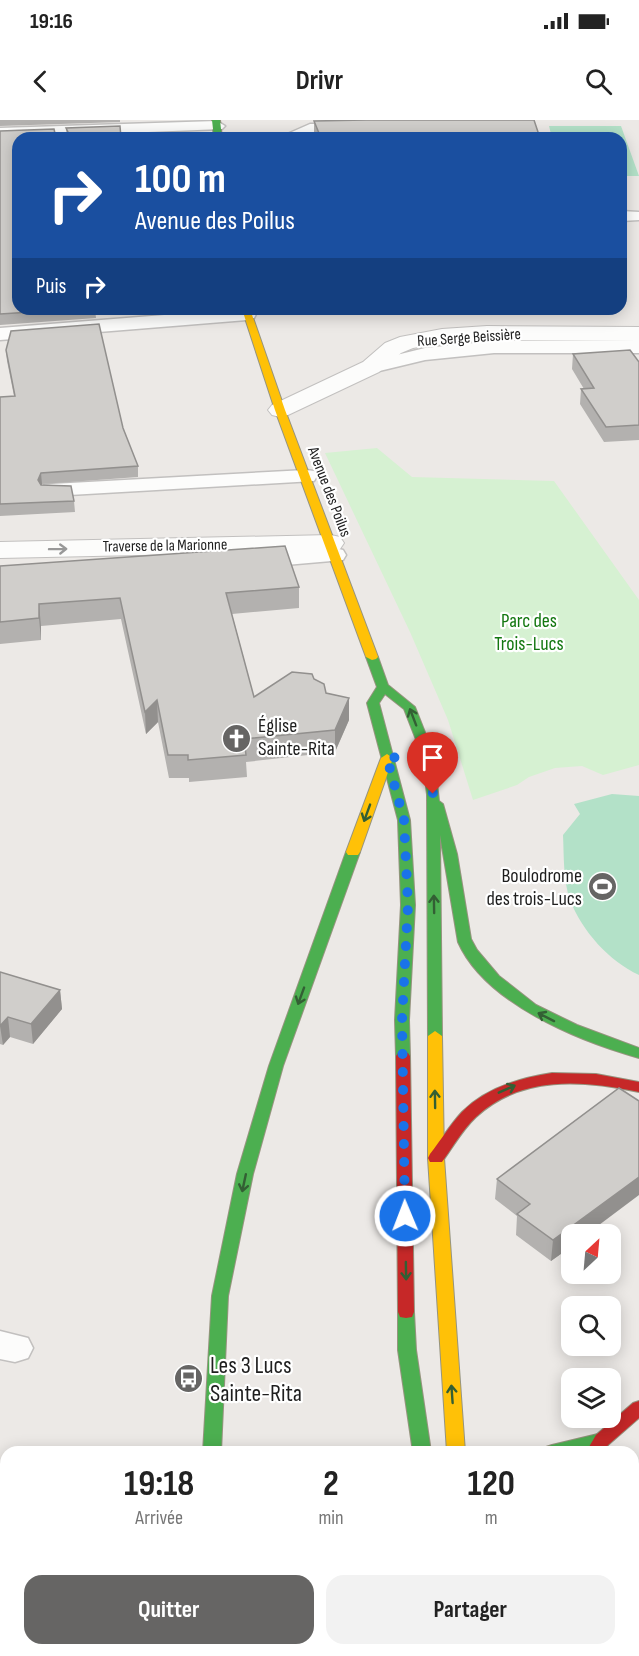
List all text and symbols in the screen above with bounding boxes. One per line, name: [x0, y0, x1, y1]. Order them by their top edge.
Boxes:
text: 19:16: [30, 8, 73, 35]
icon: back: [24, 65, 57, 98]
text: Drivr: [296, 65, 343, 97]
icon: search: [582, 65, 615, 98]
text: 100 m: [135, 154, 226, 205]
icon: right: [36, 156, 114, 234]
text: Avenue des Poilus: [135, 205, 295, 237]
icon: right: [78, 270, 111, 303]
text: Puis: [36, 273, 66, 300]
street label: Rue Serge Beissière: [417, 325, 521, 351]
street label: Avenue des Poilus: [303, 443, 355, 540]
street label: Traverse de la Marionne: [103, 535, 227, 557]
one-way arrow: [48, 543, 68, 555]
park label: Parc des Trois-Lucs: [494, 609, 564, 656]
one-way arrow: [406, 708, 417, 727]
place label: Église Sainte-Rita: [258, 714, 335, 761]
church icon: Église Sainte-Rita: [221, 722, 253, 754]
pin: [407, 732, 458, 794]
icon: arrive: [416, 741, 449, 774]
one-way arrow: [360, 803, 371, 822]
place label: Boulodrome des trois-Lucs: [486, 864, 582, 911]
sports icon: Boulodrome des trois-Lucs: [587, 871, 619, 903]
one-way arrow: [428, 895, 439, 915]
one-way arrow: [295, 986, 306, 1005]
one-way arrow: [538, 1011, 555, 1023]
one-way arrow: [498, 1083, 516, 1095]
one-way arrow: [429, 1090, 441, 1110]
one-way arrow: [238, 1172, 249, 1192]
position arrow: [373, 1184, 437, 1248]
north arrow: [561, 1224, 621, 1284]
map controls: [561, 1224, 621, 1428]
one-way arrow: [400, 1261, 412, 1281]
button: search: [561, 1296, 621, 1356]
place label: Les 3 Lucs Sainte-Rita: [210, 1351, 302, 1408]
bus stop icon: Les 3 Lucs Sainte-Rita: [173, 1363, 205, 1395]
button: layers: [561, 1368, 621, 1428]
one-way arrow: [446, 1384, 457, 1404]
text: 19:18: [124, 1463, 194, 1506]
text: 2: [323, 1463, 339, 1506]
text: 120: [468, 1463, 515, 1506]
text: Arrivée: [135, 1506, 183, 1530]
text: min: [318, 1506, 344, 1530]
text: m: [485, 1506, 498, 1530]
button: Quitter: [24, 1575, 314, 1644]
button: Partager: [326, 1575, 615, 1644]

